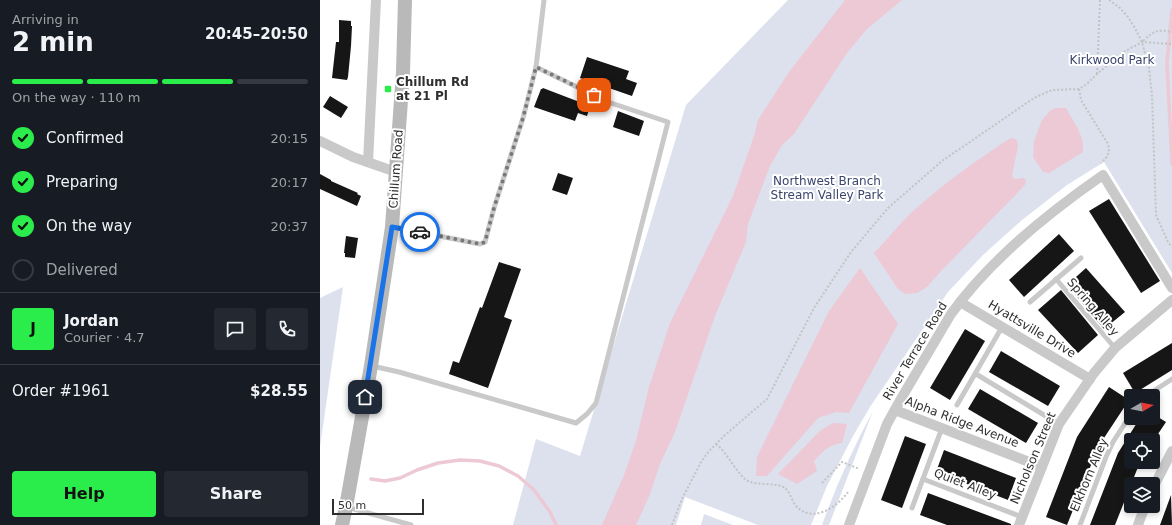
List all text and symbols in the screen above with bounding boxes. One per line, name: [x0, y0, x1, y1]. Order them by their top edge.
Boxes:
text: Arriving in: [12, 12, 79, 27]
text: 20:45–20:50: [205, 25, 308, 43]
text: 2 min: [12, 27, 94, 57]
park label: Kirkwood Park: [1070, 53, 1155, 67]
place label: Chillum Rd at 21 Pl: [396, 75, 469, 103]
pin: [577, 78, 611, 112]
marker: Chillum Rd at 21 Pl: [383, 84, 393, 94]
icon: bag: [583, 84, 605, 106]
text: On the way · 110 m: [12, 90, 140, 105]
icon: check: [12, 127, 34, 149]
text: Confirmed: [46, 129, 124, 147]
street label: Chillum Road: [386, 129, 406, 209]
text: 20:15: [271, 131, 308, 146]
icon: check: [12, 171, 34, 193]
text: Preparing: [46, 173, 118, 191]
park label: Northwest Branch Stream Valley Park: [771, 174, 883, 202]
text: 20:17: [271, 175, 308, 190]
courier: [400, 212, 440, 252]
icon: check: [12, 215, 34, 237]
text: On the way: [46, 217, 132, 235]
text: 20:37: [271, 219, 308, 234]
icon: car: [409, 221, 431, 243]
text: Delivered: [46, 261, 118, 279]
street label: Spring Alley: [1064, 275, 1122, 339]
street label: Hyattsville Drive: [986, 297, 1078, 361]
street label: River Terrace Road: [880, 299, 950, 403]
button: chat: [214, 308, 256, 350]
button: phone: [266, 308, 308, 350]
text: Jordan: [64, 312, 119, 330]
text: J: [30, 320, 36, 338]
text: Courier · 4.7: [64, 330, 145, 345]
pin: [348, 380, 382, 414]
text: Order #1961: [12, 382, 110, 400]
text: $28.55: [250, 382, 308, 400]
icon: home: [354, 386, 376, 408]
north arrow: [1124, 389, 1160, 425]
map controls: [1124, 389, 1160, 513]
street label: Alpha Ridge Avenue: [903, 394, 1021, 450]
street label: Nicholson Street: [1007, 410, 1059, 506]
button: locate: [1124, 433, 1160, 469]
street label: Elkhorn Alley: [1067, 436, 1111, 514]
street label: Quiet Alley: [932, 466, 998, 502]
button: Help: [12, 471, 156, 517]
button: Share: [164, 471, 308, 517]
button: layers: [1124, 477, 1160, 513]
scale bar: [332, 497, 424, 516]
text: 50 m: [338, 499, 366, 512]

